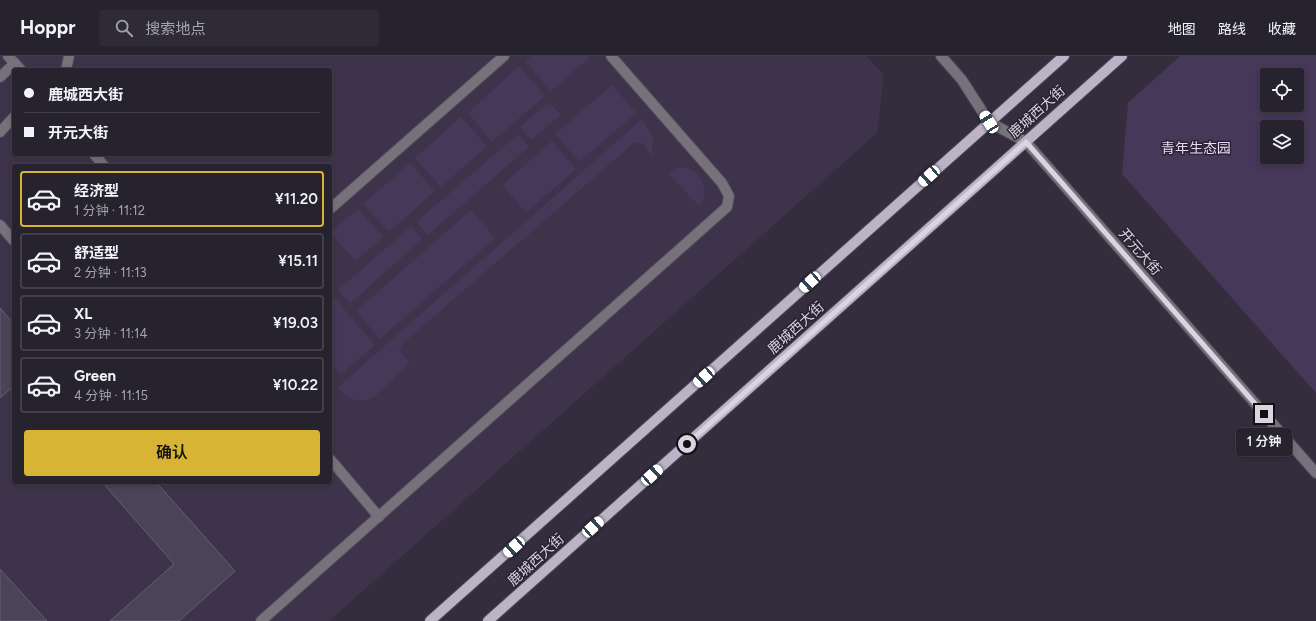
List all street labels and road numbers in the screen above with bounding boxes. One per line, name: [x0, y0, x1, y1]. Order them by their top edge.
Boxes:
street label: 鹿城西大街: [1005, 82, 1069, 142]
street label: 开元大街: [1115, 225, 1165, 279]
street label: 鹿城西大街: [764, 298, 828, 358]
street label: 鹿城西大街: [504, 530, 568, 590]

